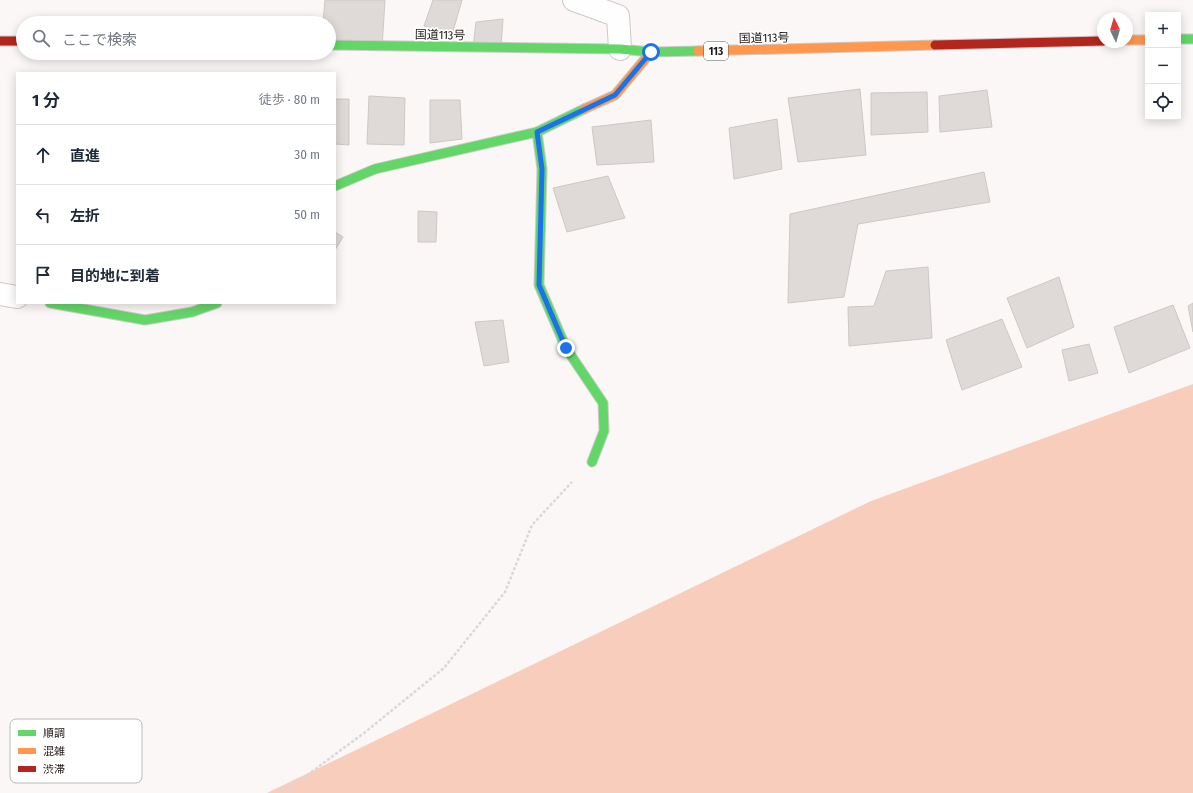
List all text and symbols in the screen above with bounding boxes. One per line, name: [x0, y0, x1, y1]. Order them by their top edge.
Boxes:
north arrow: [1097, 12, 1133, 48]
map controls: [1145, 12, 1181, 120]
button: +: [1145, 12, 1181, 48]
search box: [16, 16, 336, 60]
icon: search: [30, 27, 52, 49]
street label: 国道113号: [415, 28, 465, 42]
text: ここで検索: [62, 31, 137, 49]
street label: 国道113号: [739, 31, 789, 45]
road number: 113: [704, 42, 728, 60]
route start: [642, 43, 660, 61]
button: −: [1145, 48, 1181, 84]
button: locate: [1145, 84, 1181, 120]
text: 1 分: [32, 90, 60, 111]
text: 徒歩 · 80 m: [259, 92, 320, 107]
icon: ahead: [32, 144, 54, 166]
text: 直進: [70, 147, 100, 165]
text: 30 m: [294, 147, 320, 162]
icon: left: [32, 204, 54, 226]
text: 左折: [70, 207, 100, 225]
text: 50 m: [294, 207, 320, 222]
icon: arrive: [32, 264, 54, 286]
text: 目的地に到着: [70, 267, 160, 285]
route end: [557, 339, 575, 357]
legend: [10, 719, 142, 783]
text: 順調: [43, 727, 65, 740]
text: 混雑: [43, 745, 65, 758]
text: 渋滞: [43, 763, 65, 776]

